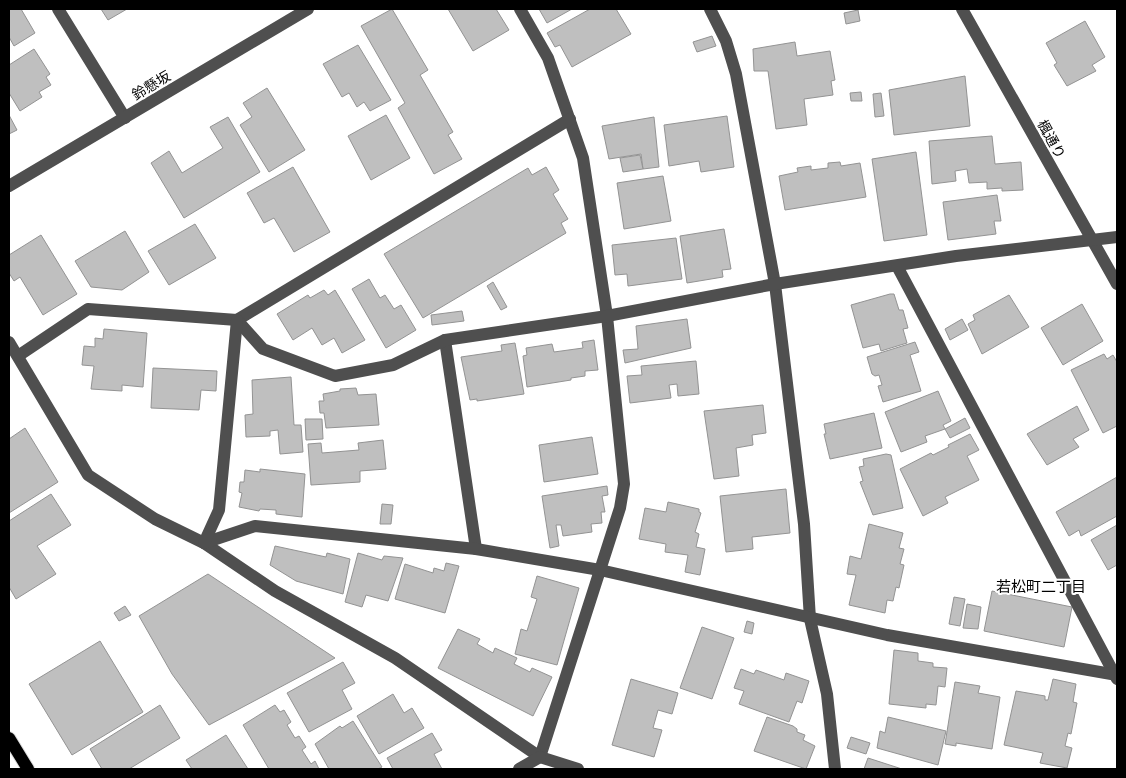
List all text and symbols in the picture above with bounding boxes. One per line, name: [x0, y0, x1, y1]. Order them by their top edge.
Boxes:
street label: 鈴懸坂: [129, 67, 173, 103]
street label: 楓通り: [1034, 117, 1070, 161]
district label: 若松町二丁目: [996, 577, 1086, 595]

